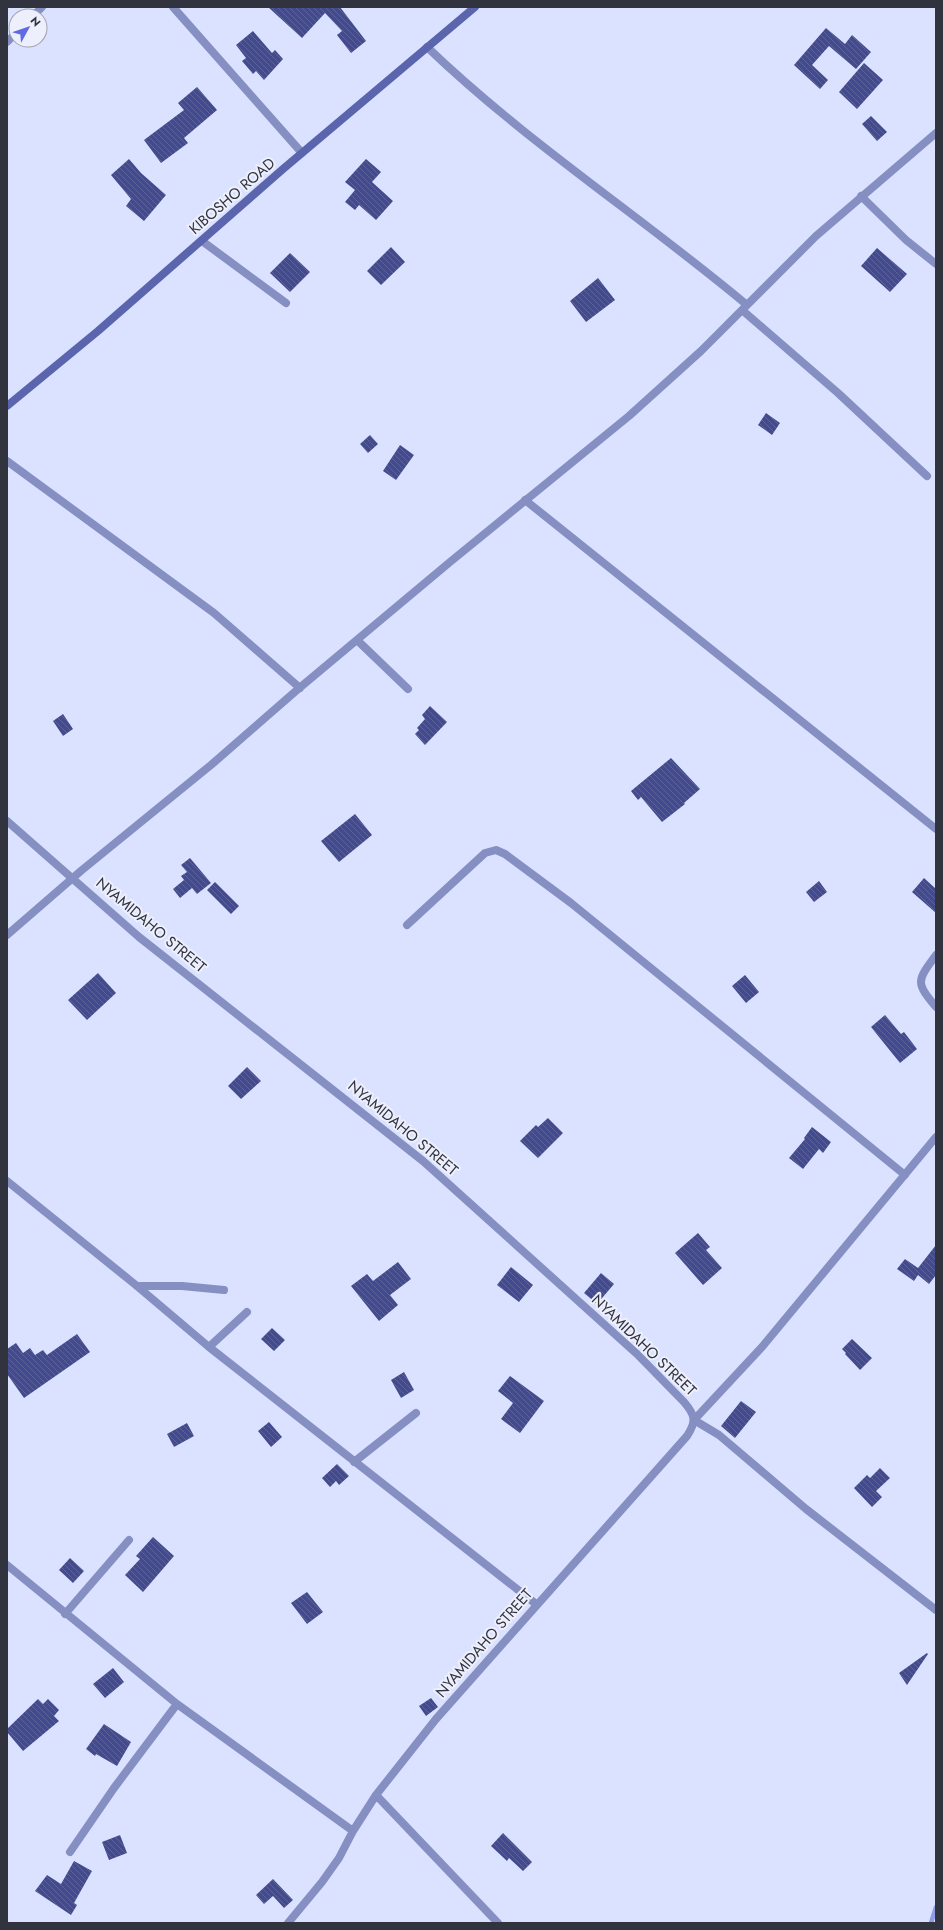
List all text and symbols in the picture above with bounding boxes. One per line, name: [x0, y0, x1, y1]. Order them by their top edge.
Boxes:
north arrow: [8, 8, 48, 48]
text: N: [27, 13, 45, 30]
street label: KIBOSHO ROAD: [184, 152, 280, 240]
street label: NYAMIDAHO STREET: [91, 872, 211, 978]
street label: NYAMIDAHO STREET: [343, 1075, 463, 1181]
street label: NYAMIDAHO STREET: [587, 1289, 701, 1401]
street label: NYAMIDAHO STREET: [430, 1584, 538, 1702]

